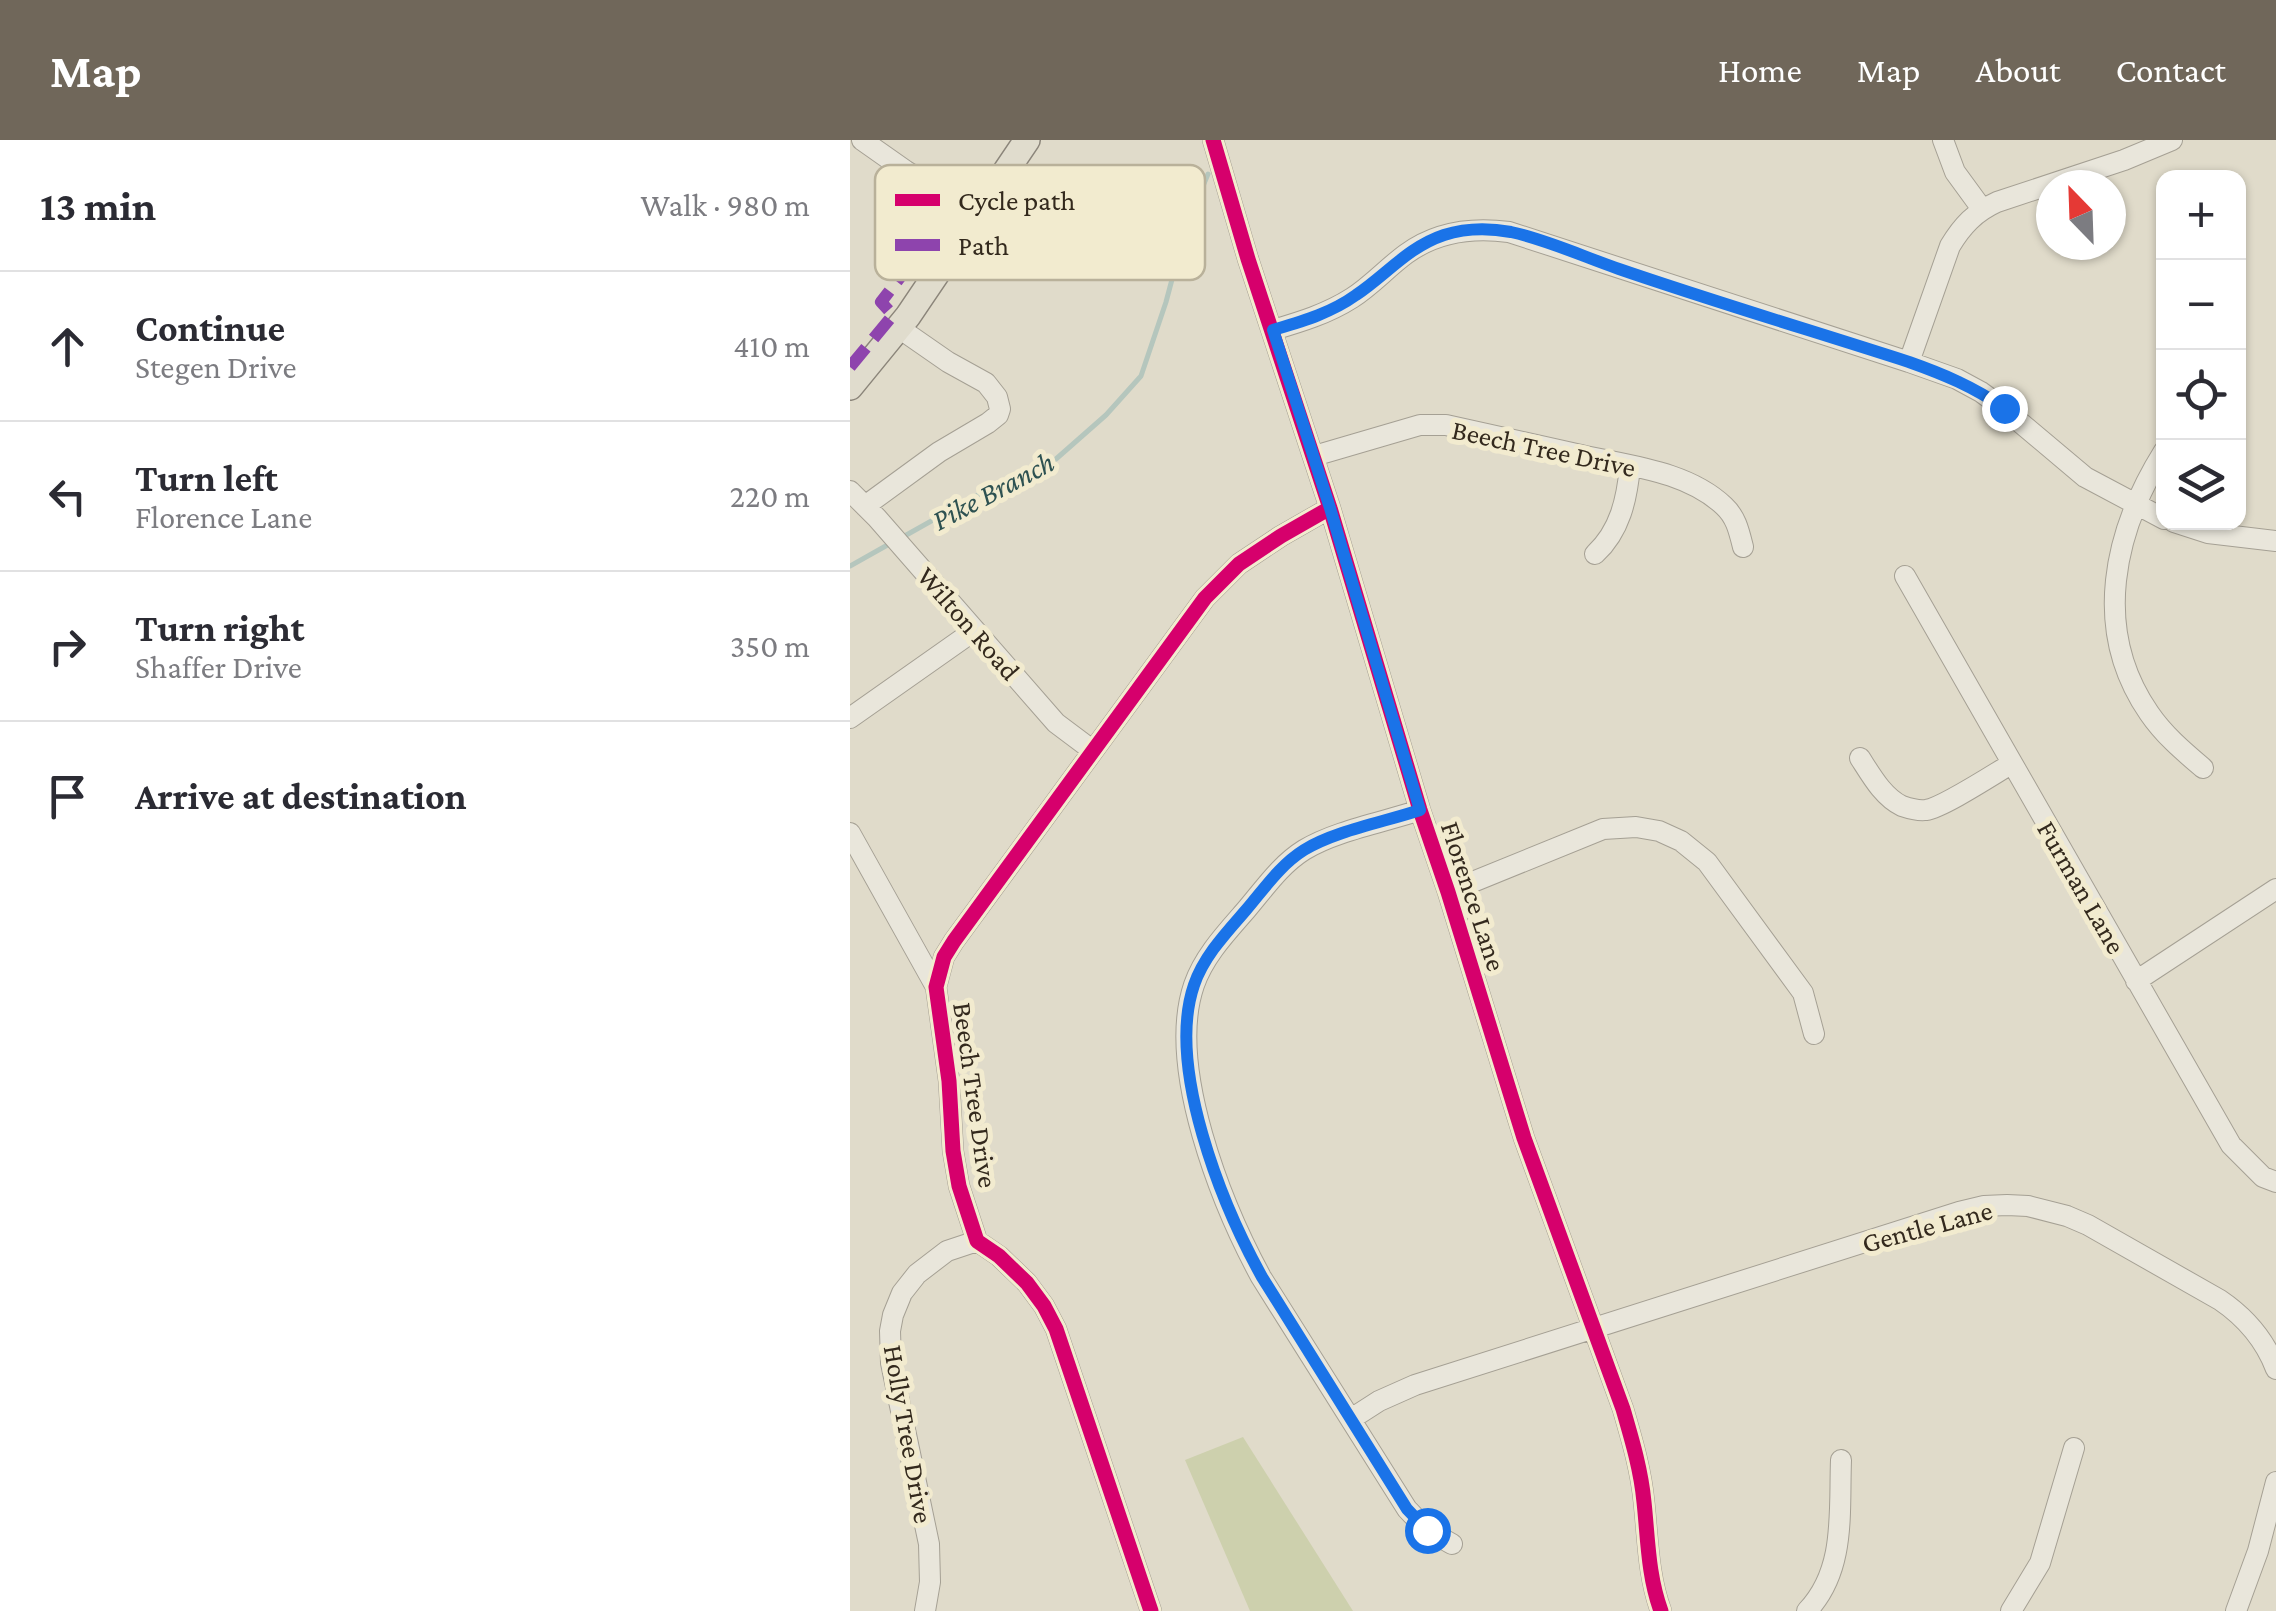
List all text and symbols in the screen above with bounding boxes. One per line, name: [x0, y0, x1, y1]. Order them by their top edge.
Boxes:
text: Map: [50, 44, 142, 97]
text: Home: [1718, 51, 1802, 90]
text: Map: [1857, 51, 1920, 90]
text: About: [1975, 51, 2061, 90]
text: Contact: [2116, 51, 2226, 90]
legend: [875, 165, 1205, 280]
north arrow: [2036, 170, 2126, 260]
map controls: [2156, 170, 2246, 530]
button: +: [2156, 170, 2246, 260]
text: 13 min: [40, 182, 156, 229]
text: Cycle path: [958, 185, 1075, 216]
text: Walk · 980 m: [641, 187, 810, 223]
text: Path: [958, 230, 1009, 261]
button: −: [2156, 260, 2246, 350]
text: Continue: [135, 307, 285, 349]
icon: ahead: [40, 319, 95, 374]
text: 410 m: [733, 328, 810, 364]
text: Stegen Drive: [135, 349, 297, 385]
button: locate: [2156, 350, 2246, 440]
route end: [1982, 386, 2028, 432]
street label: Beech Tree Drive: [1449, 414, 1639, 483]
button: layers: [2156, 440, 2246, 530]
water label: Pike Branch: [926, 445, 1059, 536]
text: Turn left: [135, 457, 278, 499]
icon: left: [40, 469, 95, 524]
text: 220 m: [730, 478, 810, 514]
text: Florence Lane: [135, 499, 312, 535]
street label: Wilton Road: [911, 560, 1026, 687]
text: Turn right: [135, 607, 304, 649]
icon: right: [40, 619, 95, 674]
text: 350 m: [730, 628, 810, 664]
text: Shaffer Drive: [135, 649, 302, 685]
icon: arrive: [40, 769, 95, 824]
text: Arrive at destination: [135, 775, 467, 817]
street label: Furman Lane: [2031, 815, 2132, 959]
street label: Florence Lane: [1435, 818, 1512, 975]
street label: Beech Tree Drive: [947, 1000, 1004, 1190]
street label: Gentle Lane: [1859, 1194, 1996, 1259]
street label: Holly Tree Drive: [878, 1343, 939, 1526]
route start: [1405, 1508, 1451, 1554]

